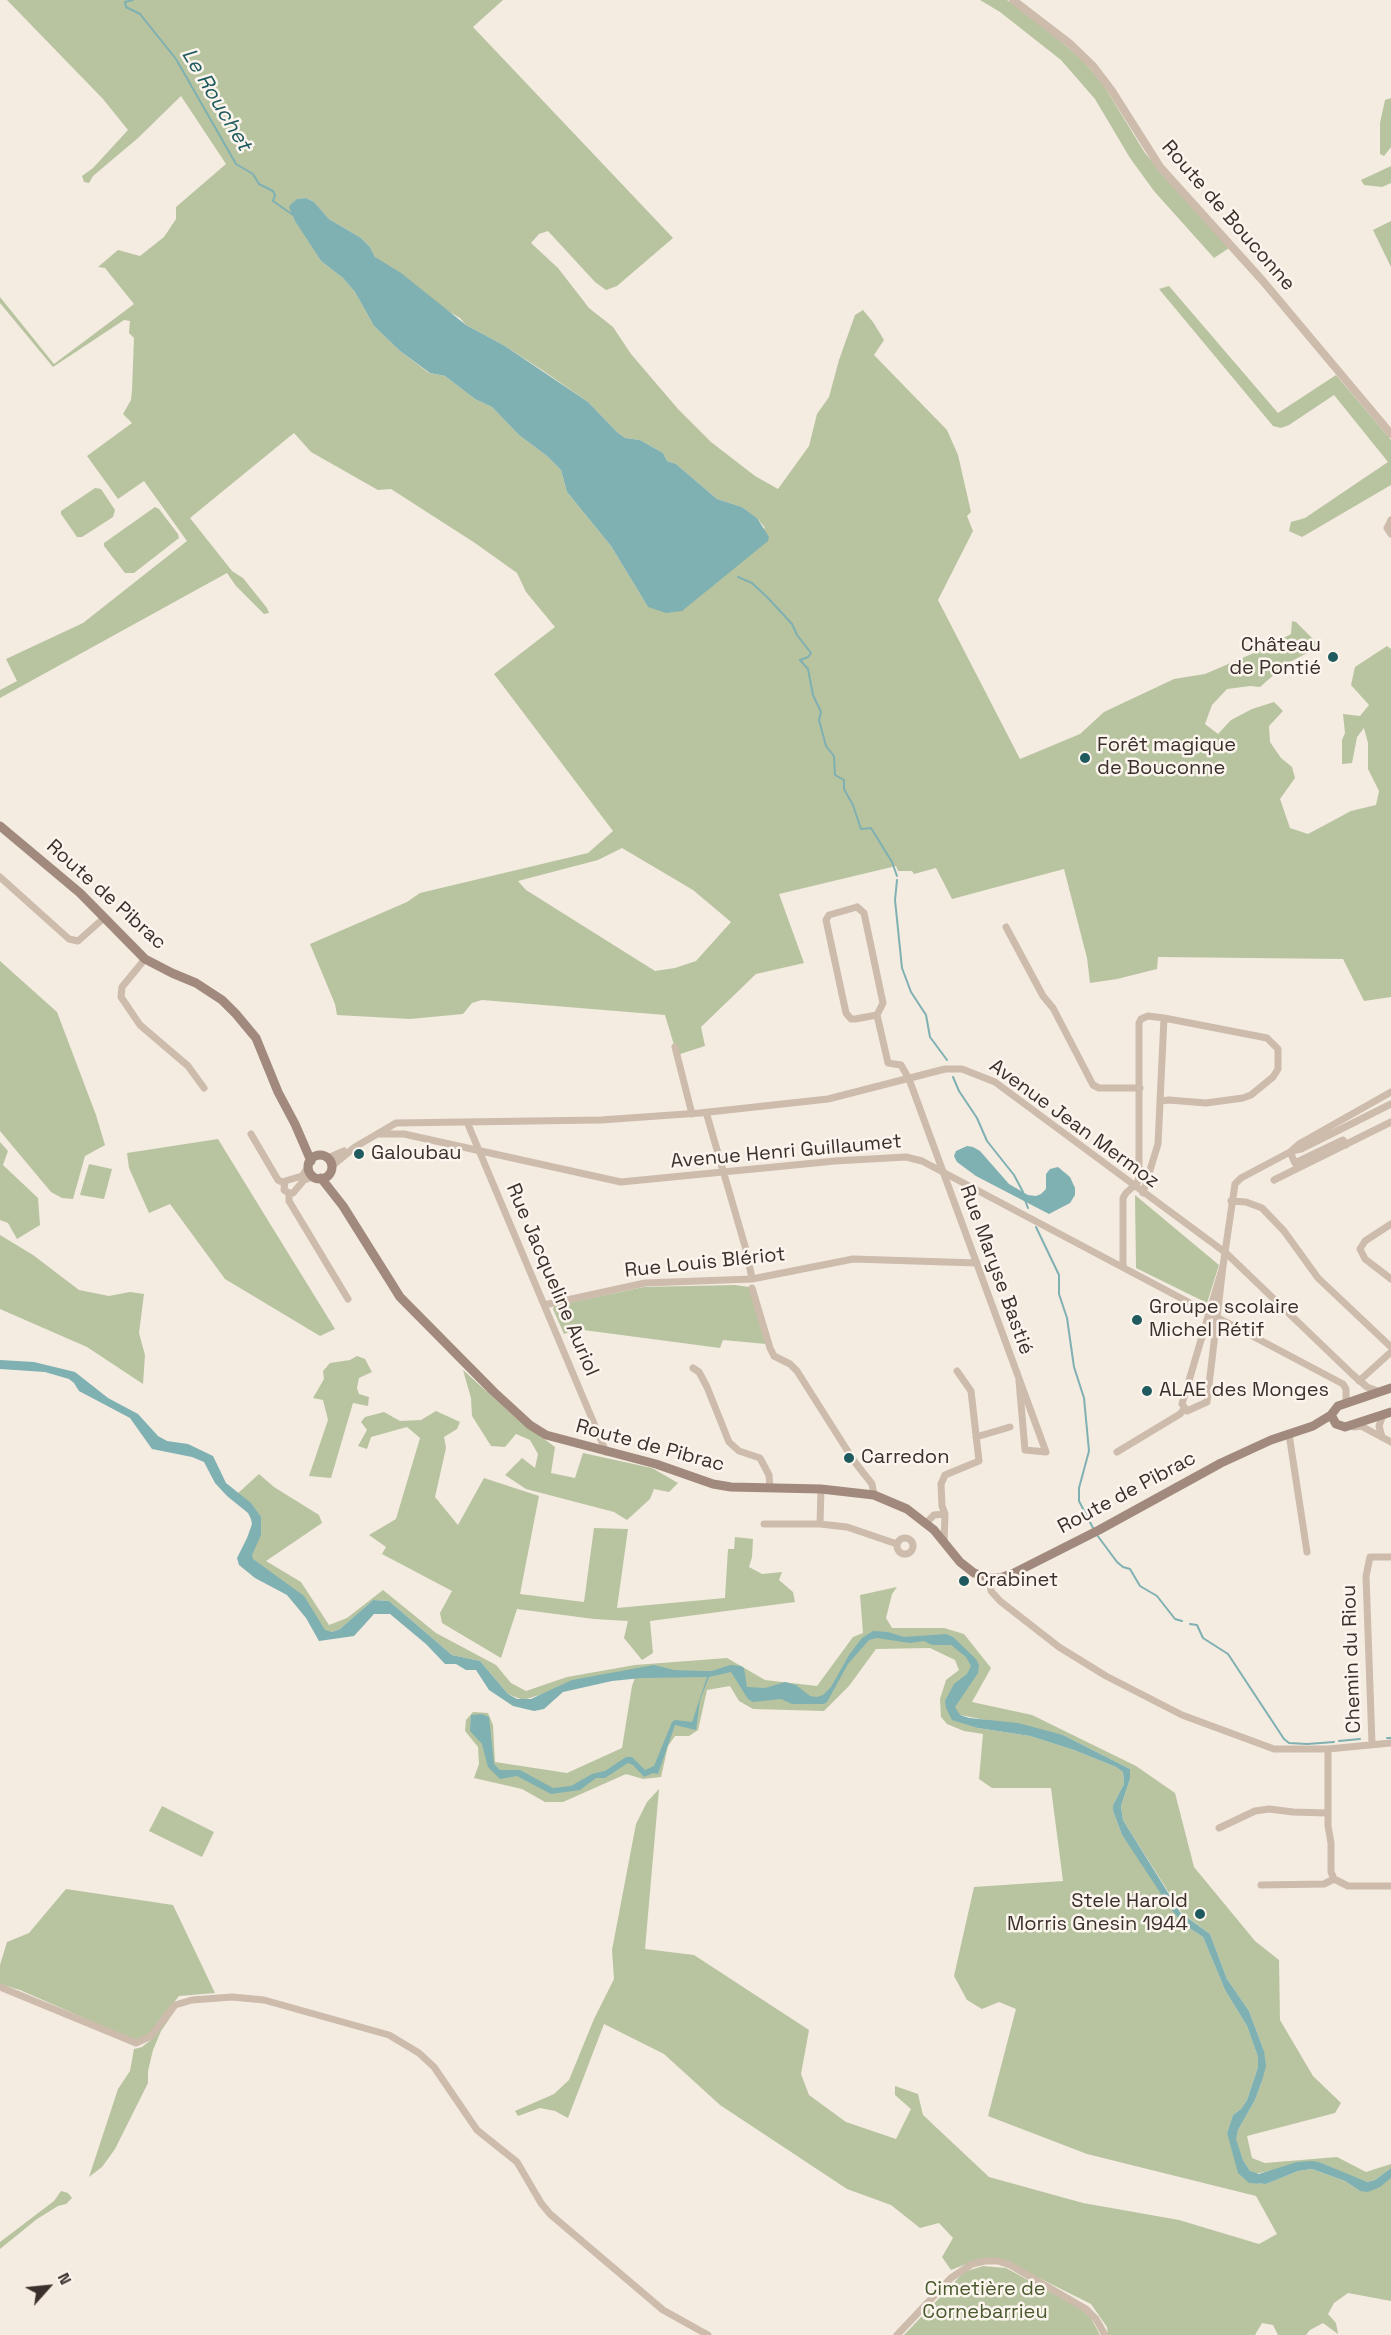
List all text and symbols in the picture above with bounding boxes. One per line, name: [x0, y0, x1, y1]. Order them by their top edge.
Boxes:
water label: Le Rouchet: [175, 44, 257, 156]
street label: Route de Bouconne: [1156, 136, 1300, 296]
place label: Château de Pontié: [1229, 634, 1321, 681]
marker: Château de Pontié: [1326, 650, 1340, 664]
place label: Forêt magique de Bouconne: [1097, 734, 1236, 781]
marker: Forêt magique de Bouconne: [1078, 751, 1092, 765]
street label: Route de Pibrac: [41, 835, 171, 955]
street label: Avenue Jean Mermoz: [984, 1054, 1164, 1194]
street label: Avenue Henri Guillaumet: [669, 1130, 903, 1174]
place label: Galoubau: [371, 1142, 462, 1166]
marker: Galoubau: [352, 1147, 366, 1161]
street label: Rue Jacqueline Auriol: [501, 1180, 603, 1380]
street label: Rue Maryse Bastié: [954, 1182, 1038, 1358]
street label: Rue Louis Blériot: [623, 1243, 787, 1283]
place label: Groupe scolaire Michel Rétif: [1149, 1296, 1299, 1343]
marker: Groupe scolaire Michel Rétif: [1130, 1313, 1144, 1327]
place label: ALAE des Monges: [1159, 1379, 1329, 1403]
marker: ALAE des Monges: [1140, 1384, 1154, 1398]
street label: Route de Pibrac: [573, 1415, 727, 1477]
place label: Carredon: [861, 1446, 949, 1470]
street label: Route de Pibrac: [1054, 1446, 1200, 1540]
marker: Carredon: [842, 1451, 856, 1465]
place label: Crabinet: [976, 1569, 1058, 1593]
marker: Crabinet: [957, 1574, 971, 1588]
street label: Chemin du Riou: [1337, 1584, 1367, 1734]
place label: Stele Harold Morris Gnesin 1944: [1007, 1890, 1188, 1937]
marker: Stele Harold Morris Gnesin 1944: [1193, 1907, 1207, 1921]
north arrow: [18, 2257, 78, 2317]
text: N: [53, 2269, 76, 2288]
park label: Cimetière de Cornebarrieu: [922, 2278, 1048, 2325]

